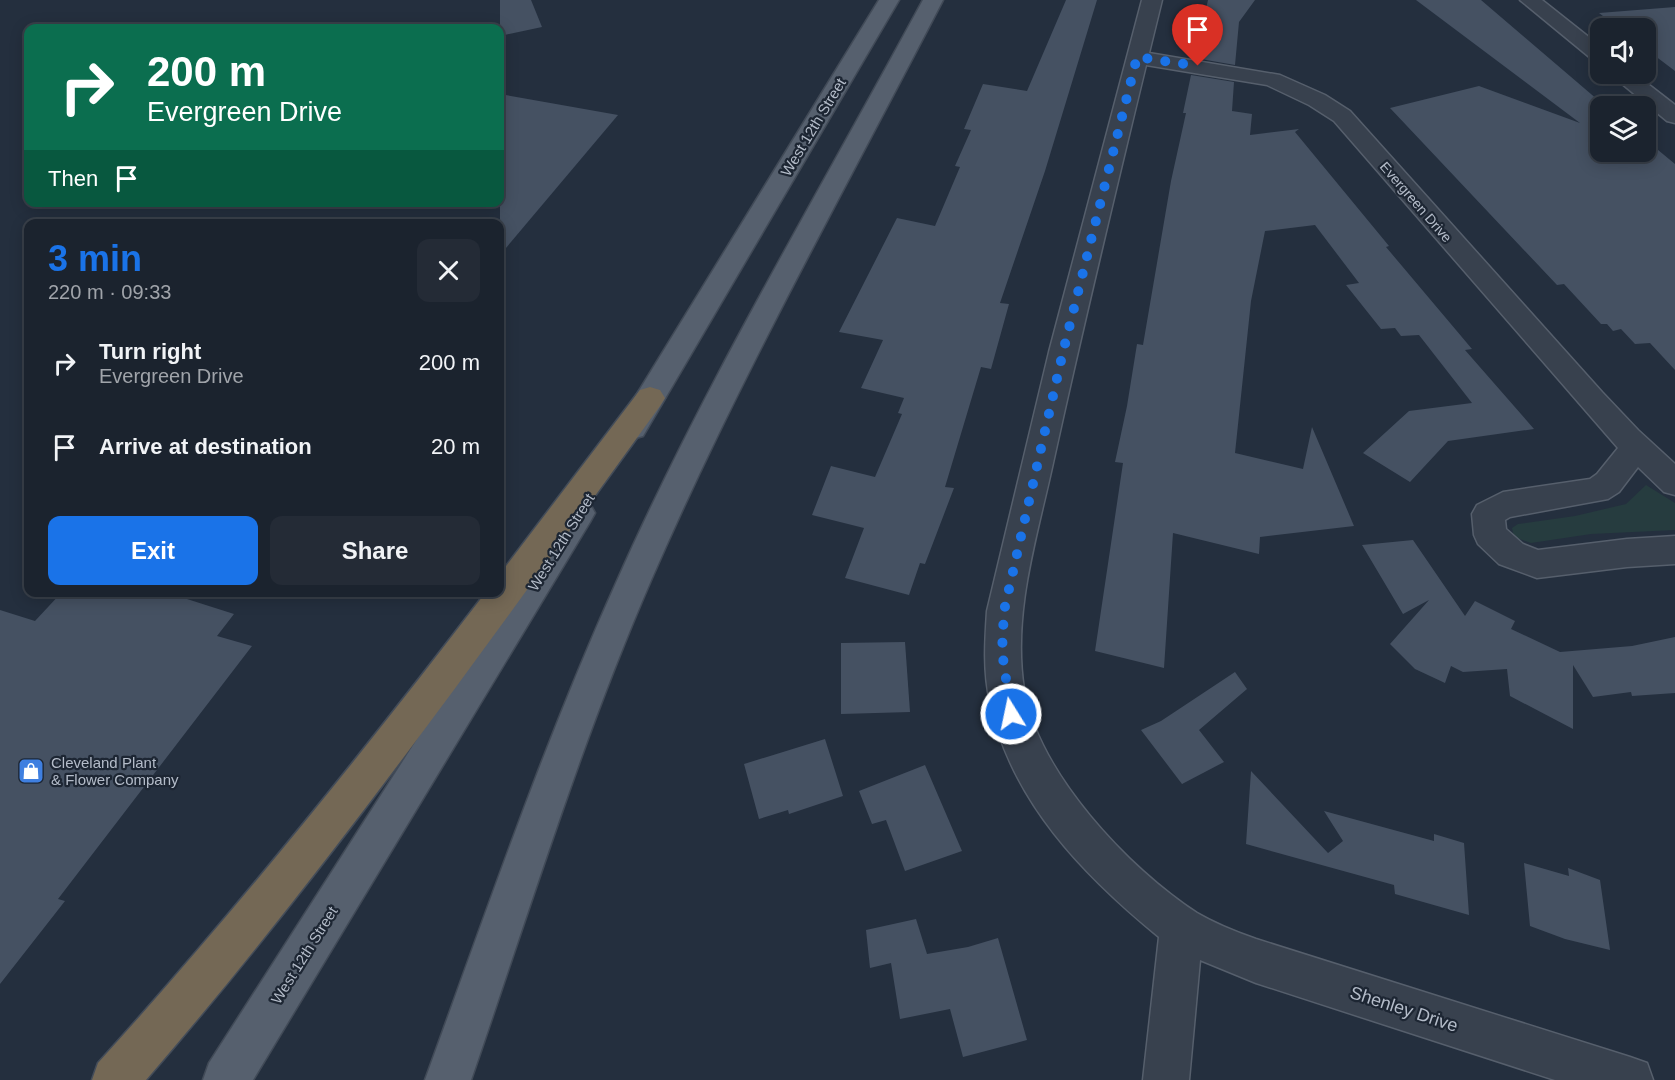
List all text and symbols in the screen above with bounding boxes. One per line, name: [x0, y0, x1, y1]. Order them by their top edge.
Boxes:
pin: [1172, 4, 1223, 66]
icon: arrive: [1181, 13, 1214, 46]
map controls: [1590, 18, 1656, 162]
button: sound: [1590, 18, 1656, 84]
icon: right: [48, 48, 126, 126]
text: 200 m: [147, 48, 266, 95]
street label: West 12th Street: [777, 74, 849, 179]
button: layers: [1590, 96, 1656, 162]
text: Evergreen Drive: [147, 97, 342, 127]
street label: Evergreen Drive: [1377, 159, 1455, 246]
icon: arrive: [110, 162, 143, 195]
text: Then: [48, 166, 98, 191]
text: 3 min: [48, 238, 142, 279]
button: close: [417, 239, 480, 302]
text: 220 m · 09:33: [48, 281, 171, 303]
text: Turn right: [99, 339, 201, 364]
icon: right: [48, 347, 81, 380]
text: 200 m: [419, 350, 480, 375]
text: Evergreen Drive: [99, 365, 244, 387]
icon: arrive: [48, 431, 81, 464]
text: Arrive at destination: [99, 434, 312, 459]
text: 20 m: [431, 434, 480, 459]
street label: West 12th Street: [524, 490, 598, 594]
button: Exit: [48, 516, 258, 585]
button: Share: [270, 516, 480, 585]
position arrow: [979, 682, 1043, 746]
place label: Cleveland Plant & Flower Company: [51, 754, 179, 788]
shop icon: Cleveland Plant & Flower Company: [16, 756, 46, 786]
street label: West 12th Street: [267, 903, 341, 1007]
street label: Shenley Drive: [1348, 982, 1460, 1036]

